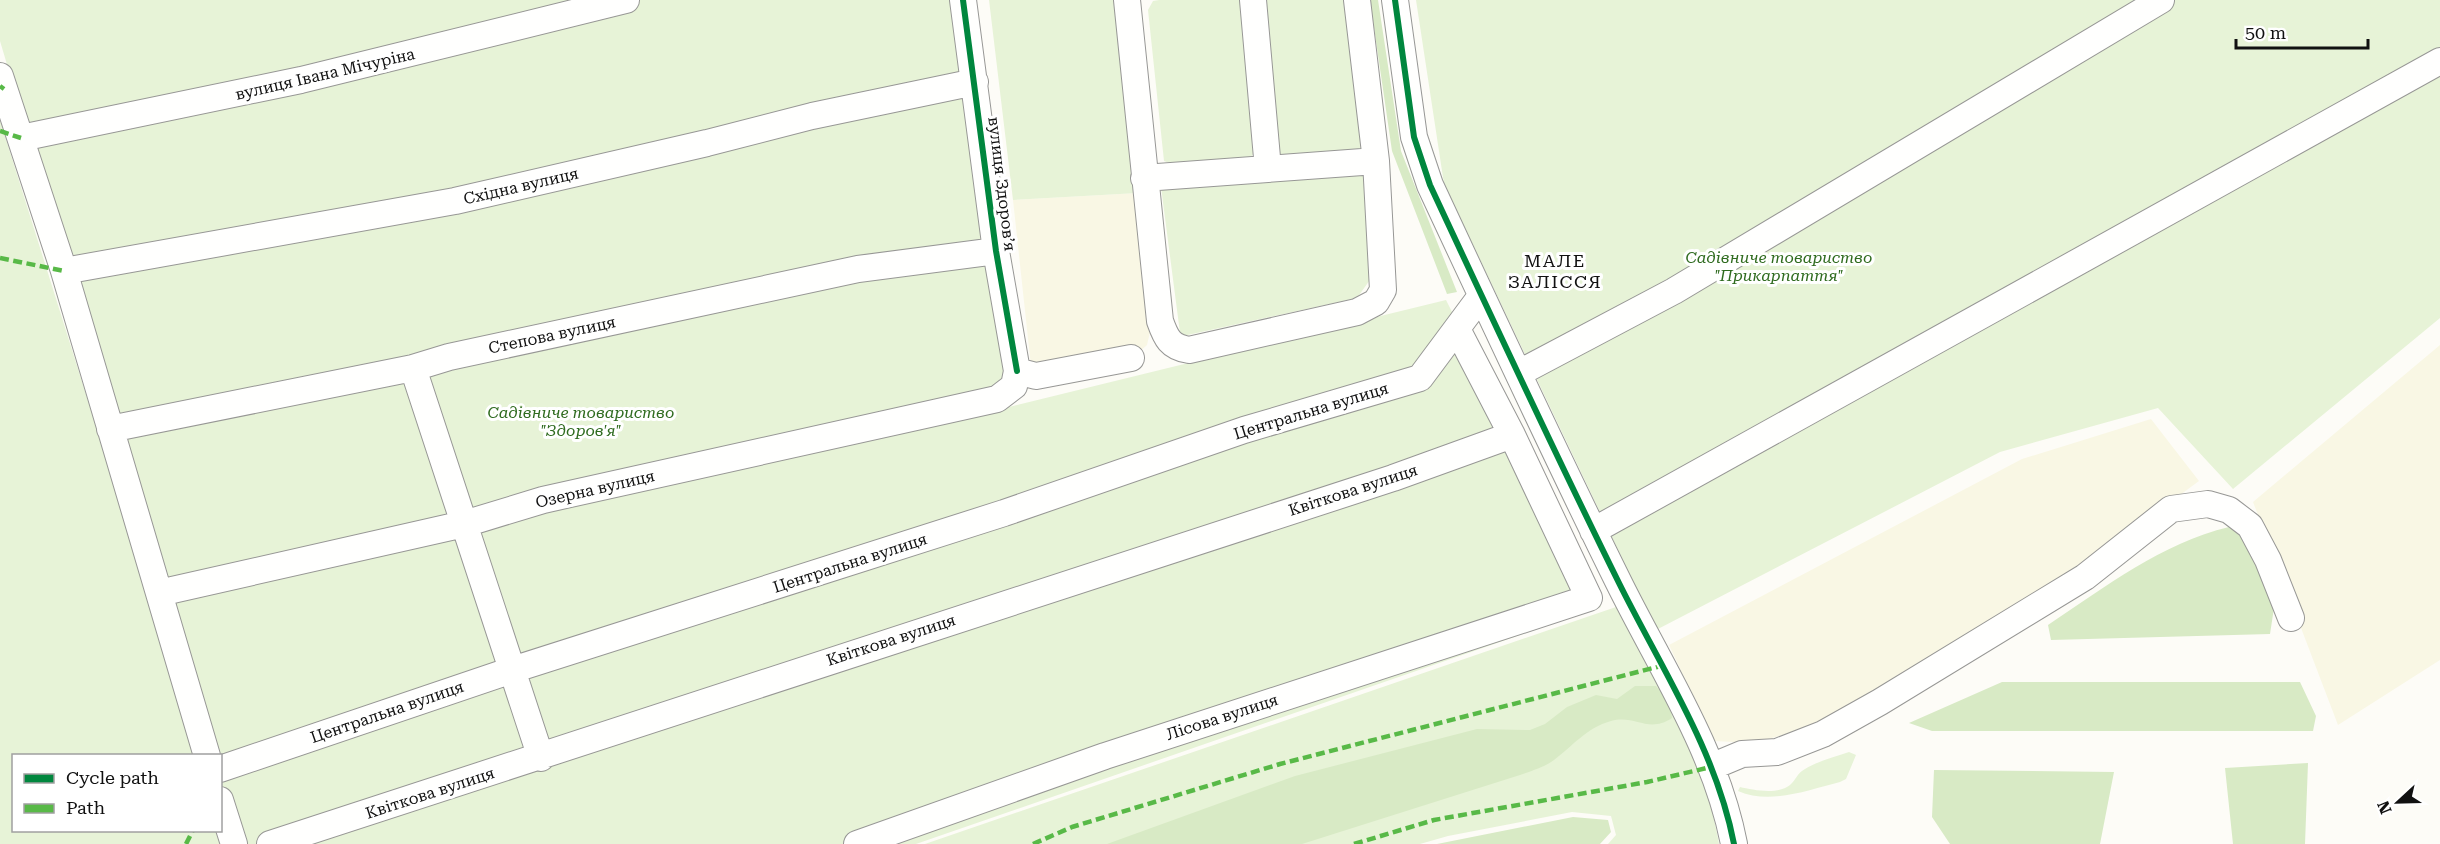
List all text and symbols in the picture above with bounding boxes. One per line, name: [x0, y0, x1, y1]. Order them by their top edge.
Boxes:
scale bar: [2236, 12, 2368, 50]
text: 50 m: [2245, 22, 2286, 43]
street label: вулиця Івана Мічуріна: [233, 44, 417, 104]
street label: вулиця Здоровʼя: [984, 116, 1020, 252]
street label: Східна вулиця: [462, 164, 580, 208]
park label: Садівниче товариство "Прикарпаття": [1686, 248, 1872, 285]
district label: МАЛЕ ЗАЛІССЯ: [1508, 250, 1602, 292]
street label: Степова вулиця: [487, 312, 617, 358]
street label: Центральна вулиця: [1231, 378, 1391, 444]
park label: Садівниче товариство "Здоров'я": [488, 403, 674, 440]
street label: Квіткова вулиця: [1286, 460, 1420, 520]
street label: Озерна вулиця: [534, 466, 656, 512]
street label: Центральна вулиця: [771, 529, 929, 597]
street label: Квіткова вулиця: [824, 610, 958, 670]
street label: Центральна вулиця: [308, 677, 466, 747]
street label: Лісова вулиця: [1164, 690, 1280, 744]
legend: [12, 754, 222, 832]
street label: Квіткова вулиця: [363, 763, 497, 823]
text: Cycle path: [66, 767, 159, 788]
north arrow: [2368, 772, 2428, 832]
text: Path: [66, 797, 105, 818]
text: N: [2373, 798, 2396, 817]

